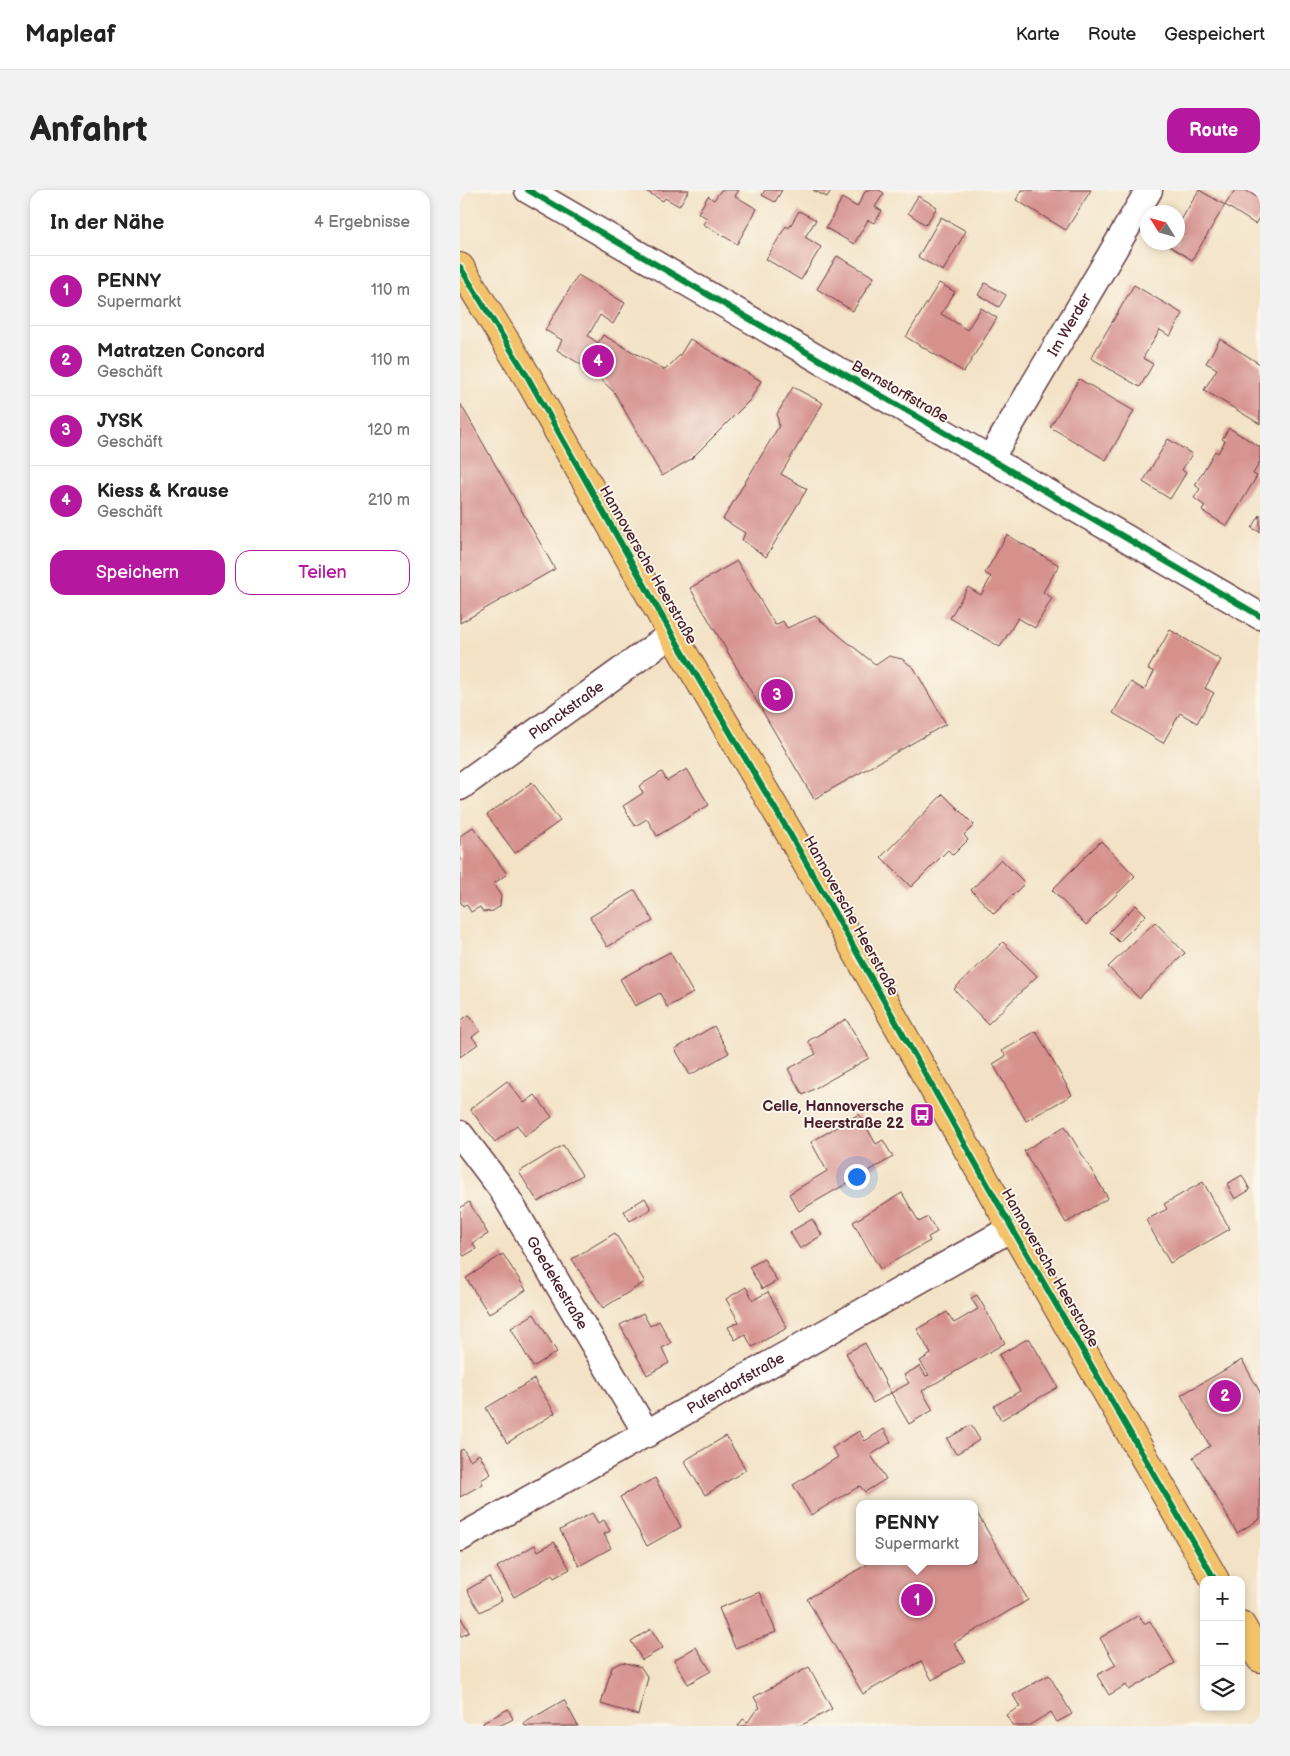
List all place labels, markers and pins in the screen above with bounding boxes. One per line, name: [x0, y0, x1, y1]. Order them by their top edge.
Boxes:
pin: 4: [582, 342, 614, 380]
pin: 3: [761, 676, 793, 714]
place label: Celle, Hannoversche Heerstraße 22: [763, 1097, 904, 1133]
bus stop icon: Celle, Hannoversche Heerstraße 22: [909, 1102, 935, 1128]
pin: 2: [1209, 1377, 1241, 1415]
pin: 1: [901, 1581, 933, 1619]

